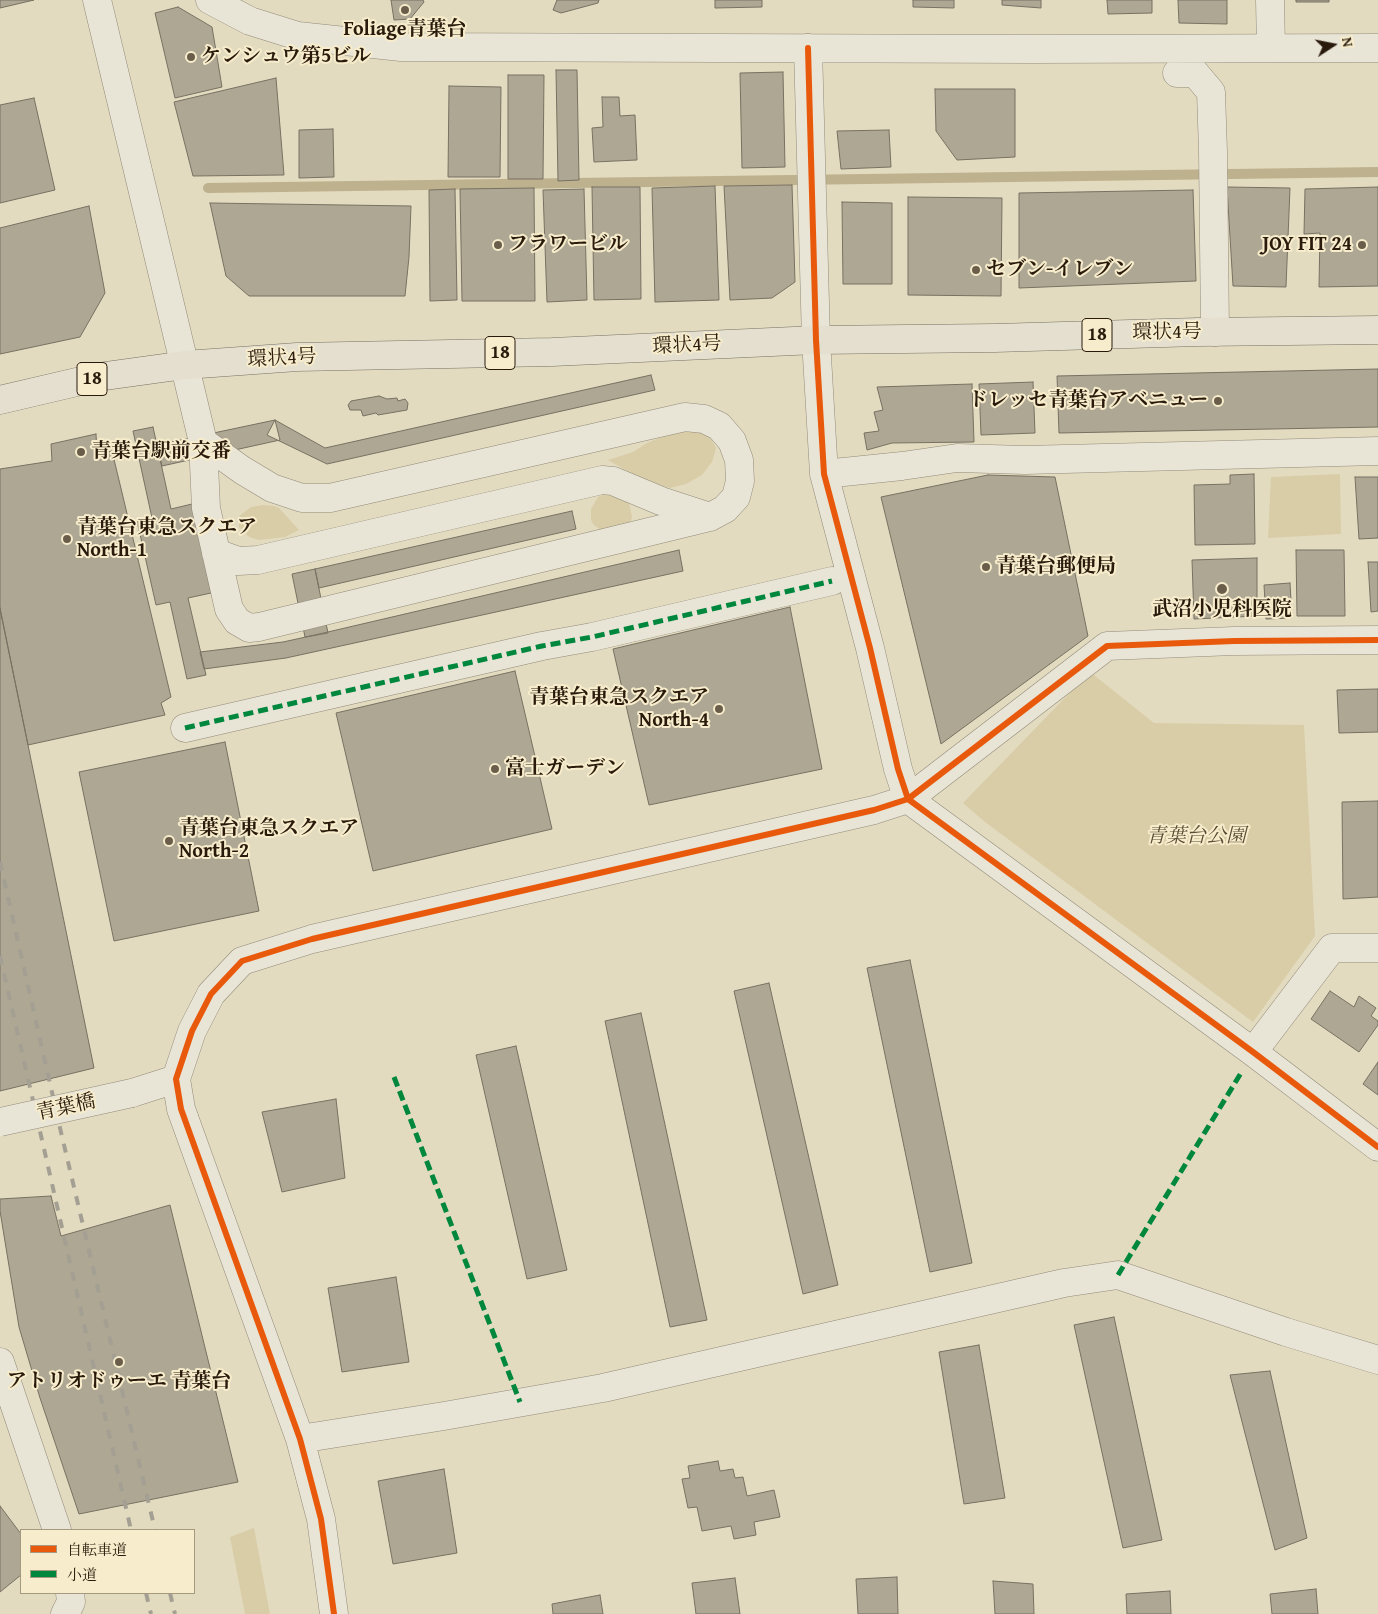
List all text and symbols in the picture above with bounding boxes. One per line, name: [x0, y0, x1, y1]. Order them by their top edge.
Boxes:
marker: Foliage青葉台: [399, 4, 411, 16]
place label: Foliage青葉台: [343, 18, 467, 42]
north arrow: [1308, 20, 1358, 70]
text: N: [1337, 36, 1358, 49]
place label: ケンシュウ第5ビル: [201, 45, 371, 69]
marker: ケンシュウ第5ビル: [185, 51, 197, 63]
place label: フラワービル: [508, 233, 628, 257]
place label: JOY FIT 24: [1262, 233, 1352, 257]
marker: フラワービル: [492, 239, 504, 251]
marker: JOY FIT 24: [1356, 239, 1368, 251]
place label: セブン-イレブン: [986, 258, 1133, 282]
marker: セブン-イレブン: [970, 264, 982, 276]
road number: 18: [1082, 318, 1112, 352]
street label: 環状4号: [1132, 320, 1202, 346]
street label: 環状4号: [652, 332, 722, 360]
road number: 18: [485, 336, 515, 369]
street label: 環状4号: [247, 345, 317, 373]
road number: 18: [77, 362, 107, 396]
place label: ドレッセ青葉台アベニュー: [968, 389, 1208, 413]
marker: ドレッセ青葉台アベニュー: [1212, 395, 1224, 407]
place label: 青葉台駅前交番: [91, 440, 231, 464]
marker: 青葉台駅前交番: [75, 446, 87, 458]
place label: 青葉台東急スクエア North-1: [77, 516, 257, 563]
marker: 青葉台東急スクエア North-1: [61, 533, 73, 545]
place label: 青葉台郵便局: [996, 555, 1116, 579]
marker: 青葉台郵便局: [980, 561, 992, 573]
marker: 武沼小児科医院: [1215, 582, 1229, 596]
place label: 武沼小児科医院: [1152, 598, 1292, 622]
place label: 青葉台東急スクエア North-4: [529, 686, 709, 733]
marker: 青葉台東急スクエア North-4: [713, 703, 725, 715]
place label: 富士ガーデン: [505, 757, 625, 781]
marker: 富士ガーデン: [489, 763, 501, 775]
place label: 青葉台東急スクエア North-2: [179, 817, 359, 864]
park label: 青葉台公園: [1146, 825, 1246, 849]
marker: 青葉台東急スクエア North-2: [163, 835, 175, 847]
street label: 青葉橋: [34, 1090, 98, 1126]
marker: アトリオドゥーエ 青葉台: [113, 1356, 125, 1368]
place label: アトリオドゥーエ 青葉台: [7, 1370, 231, 1394]
legend: [20, 1529, 195, 1594]
text: 自転車道: [67, 1539, 127, 1560]
text: 小道: [67, 1564, 97, 1585]

